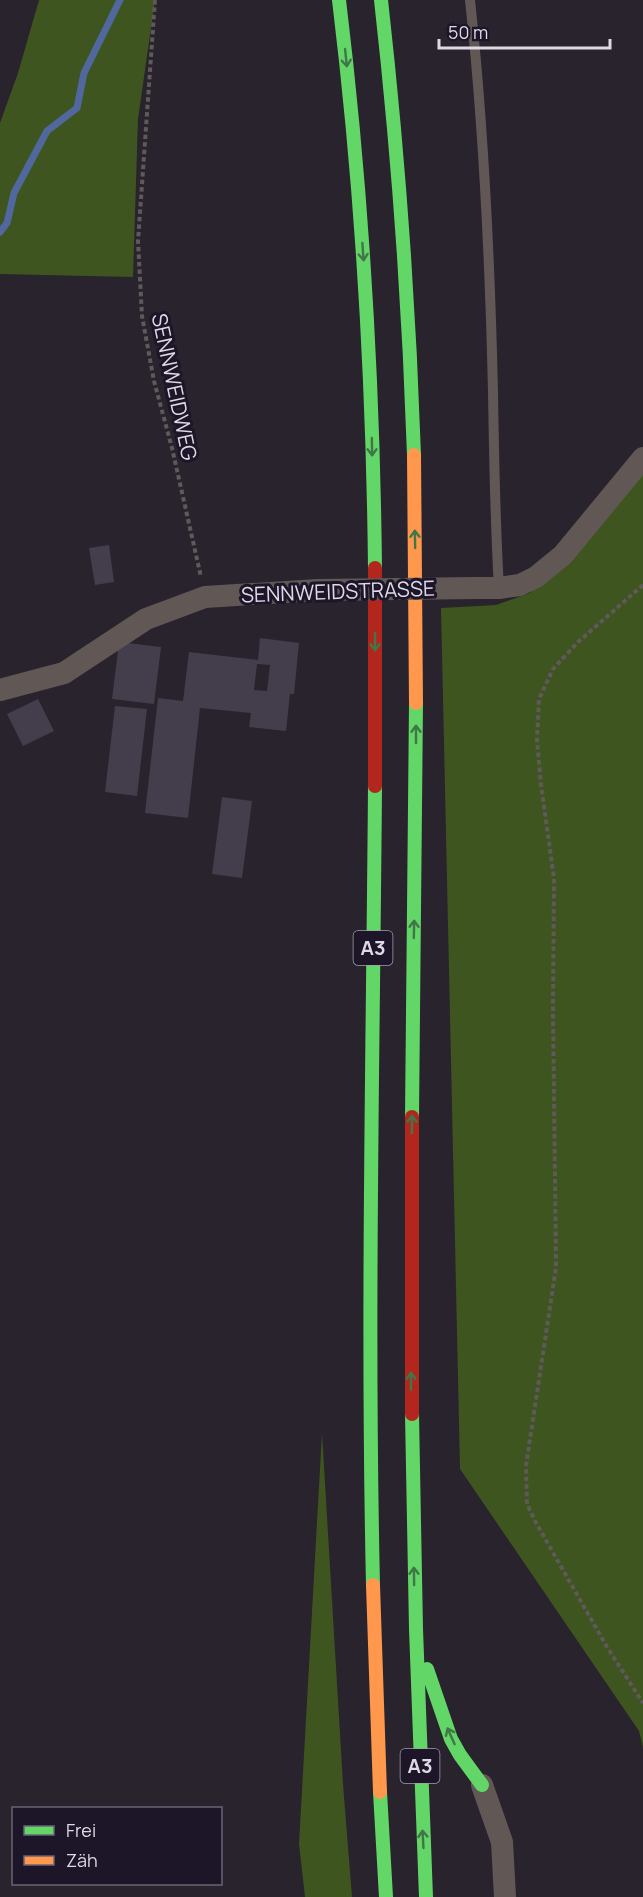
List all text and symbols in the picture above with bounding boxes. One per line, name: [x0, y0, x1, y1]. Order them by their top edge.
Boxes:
scale bar: [439, 12, 610, 50]
text: 50 m: [448, 20, 488, 44]
one-way arrow: [341, 48, 352, 68]
one-way arrow: [358, 242, 369, 262]
street label: SENNWEIDWEG: [146, 311, 204, 463]
one-way arrow: [366, 437, 378, 457]
one-way arrow: [409, 529, 421, 549]
street label: SENNWEIDSTRASSE: [241, 574, 435, 608]
one-way arrow: [369, 632, 380, 652]
one-way arrow: [410, 724, 422, 744]
one-way arrow: [408, 919, 420, 939]
road number: A3: [354, 931, 392, 965]
one-way arrow: [406, 1114, 418, 1134]
one-way arrow: [405, 1372, 417, 1392]
one-way arrow: [408, 1567, 420, 1587]
one-way arrow: [444, 1727, 455, 1745]
road number: A3: [400, 1749, 440, 1783]
legend: [12, 1807, 222, 1885]
text: Frei: [66, 1818, 96, 1842]
one-way arrow: [418, 1829, 429, 1849]
text: Zäh: [66, 1848, 98, 1872]

